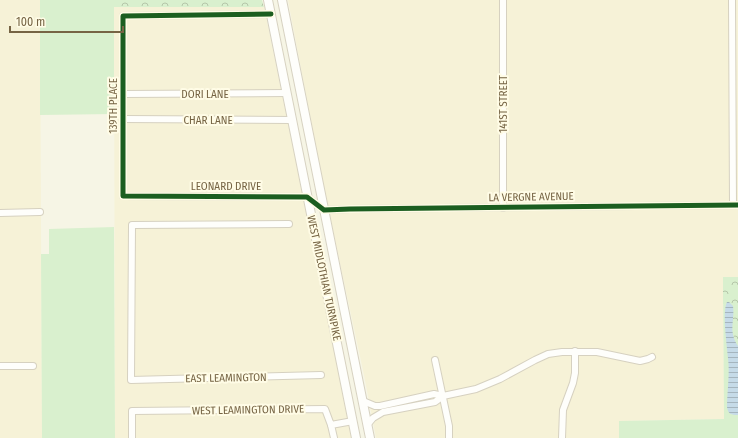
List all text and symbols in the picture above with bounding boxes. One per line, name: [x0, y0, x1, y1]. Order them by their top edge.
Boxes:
scale bar: [10, 8, 123, 34]
text: 100 m: [16, 15, 45, 29]
street label: 141ST STREET: [497, 74, 510, 133]
street label: 139TH PLACE: [107, 78, 120, 134]
street label: DORI LANE: [181, 88, 229, 101]
street label: CHAR LANE: [183, 114, 233, 127]
street label: LEONARD DRIVE: [191, 180, 261, 193]
street label: LA VERGNE AVENUE: [488, 190, 574, 204]
street label: WEST MIDLOTHIAN TURNPIKE: [304, 214, 344, 342]
street label: EAST LEAMINGTON: [185, 371, 267, 385]
street label: WEST LEAMINGTON DRIVE: [192, 403, 304, 417]

